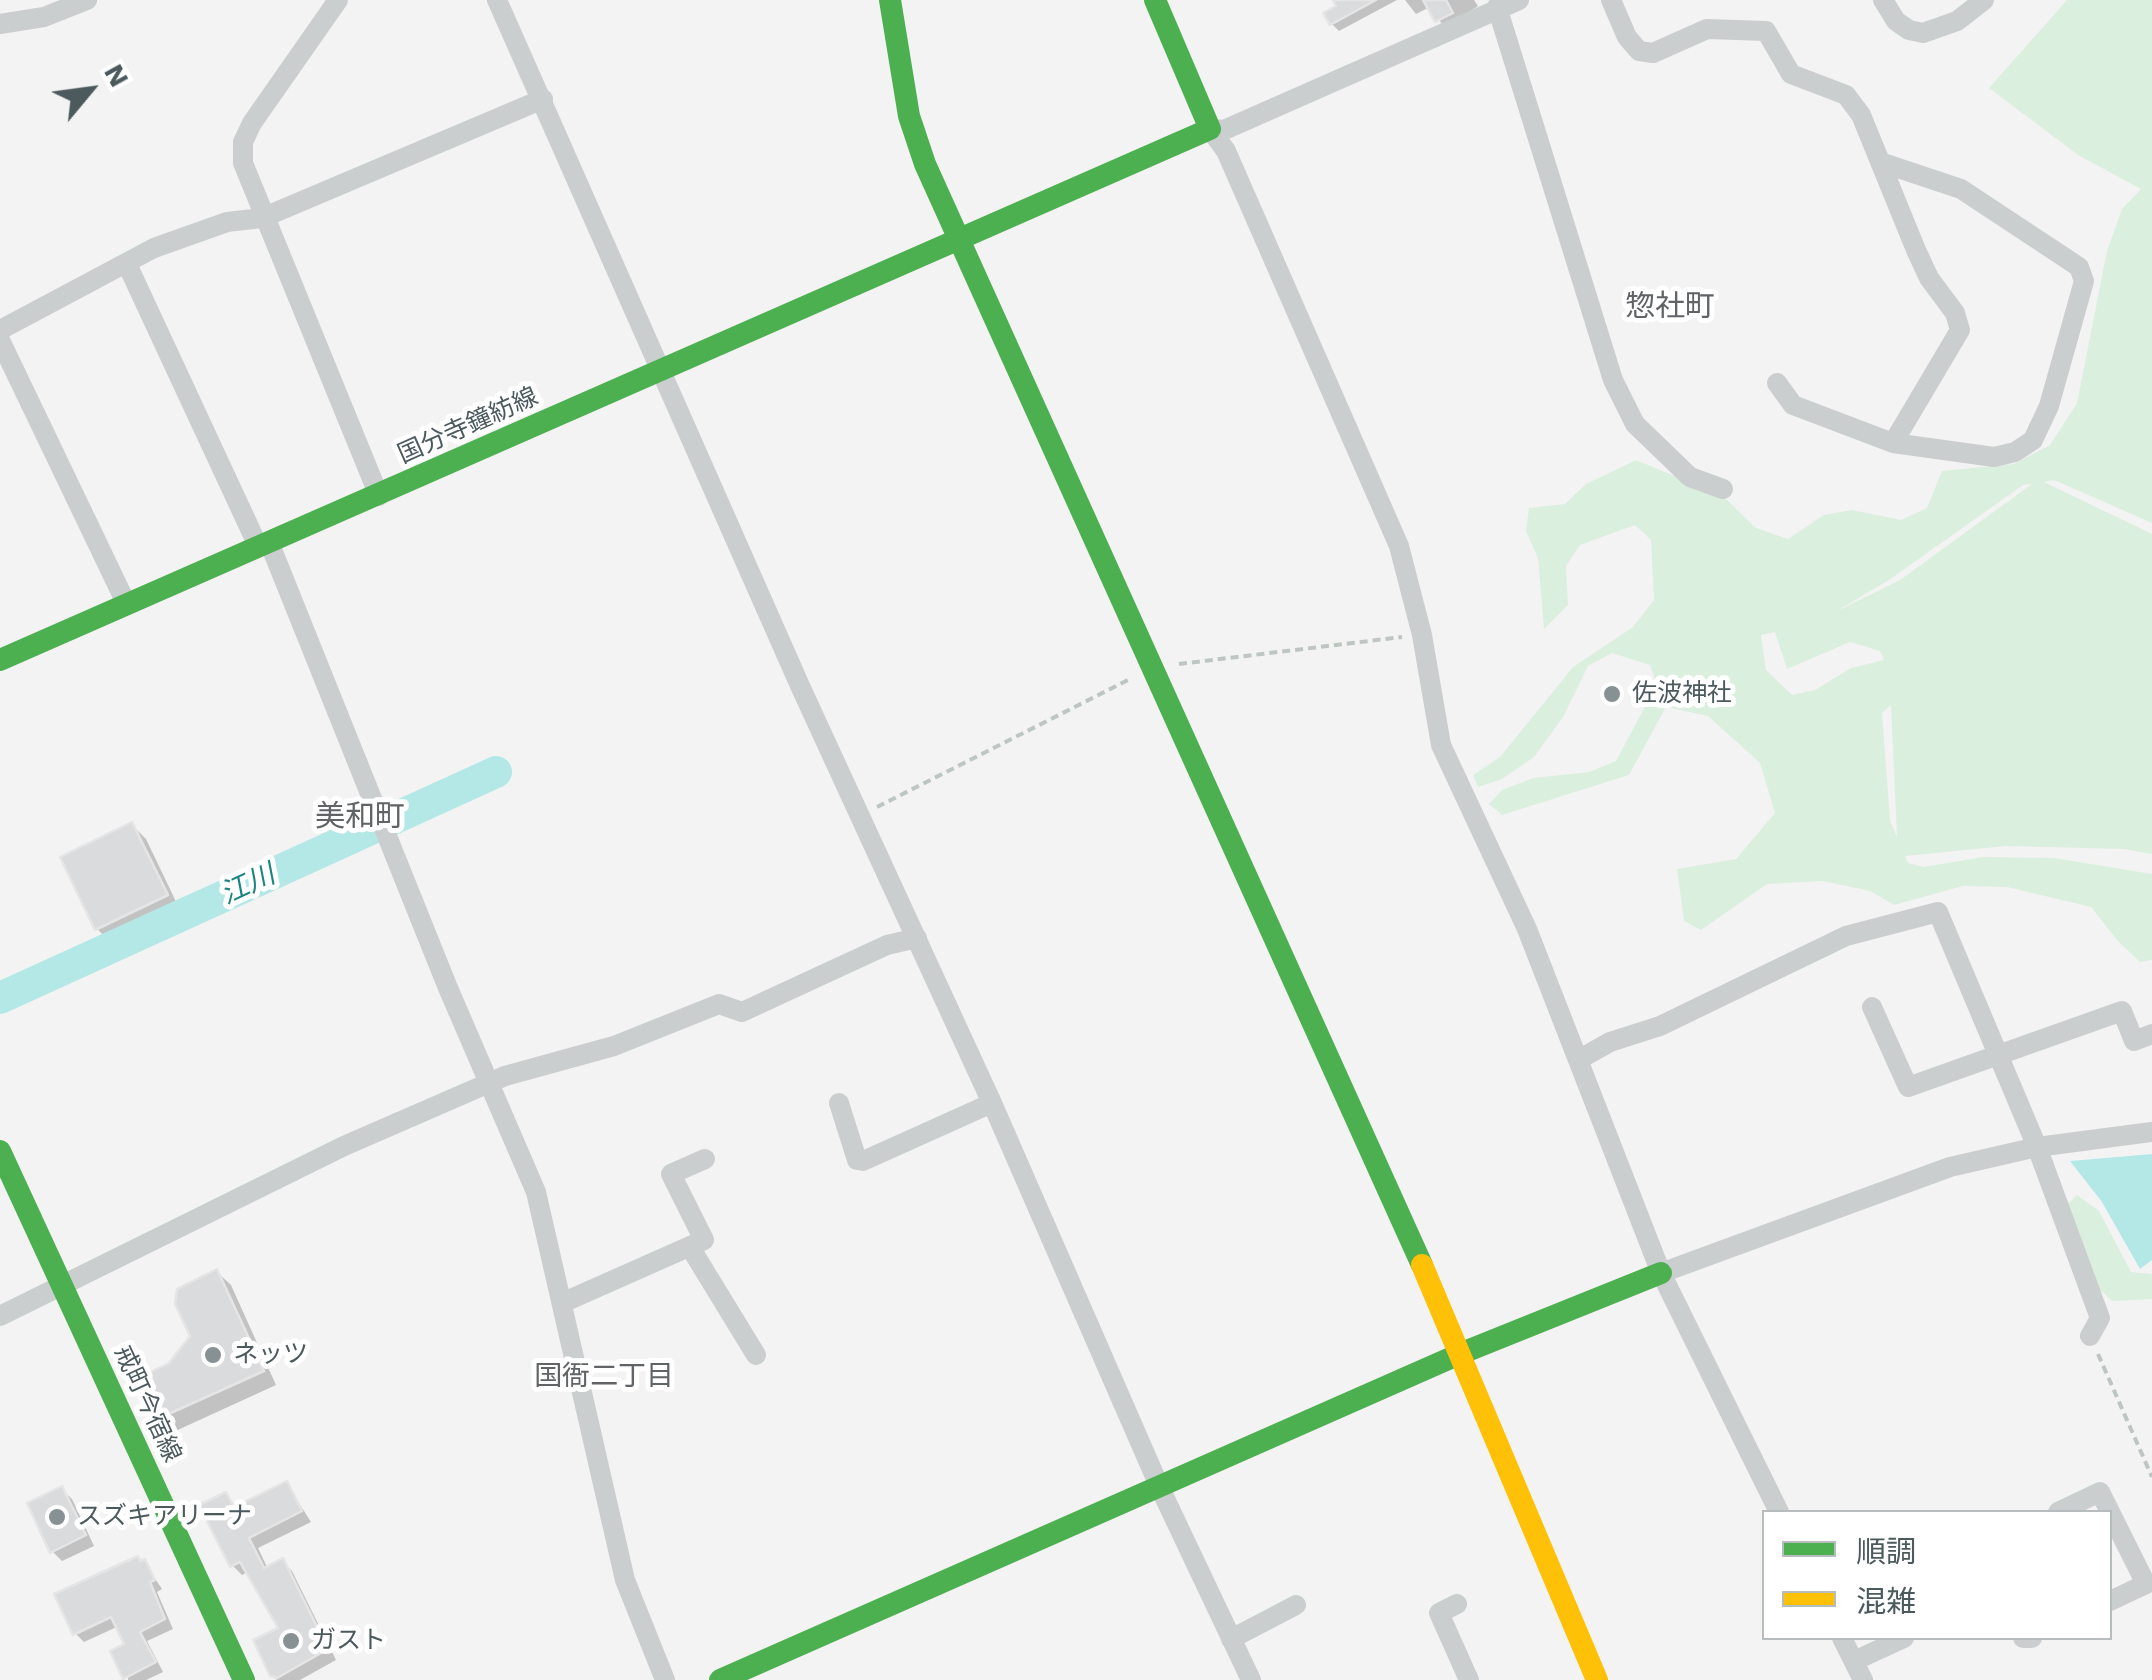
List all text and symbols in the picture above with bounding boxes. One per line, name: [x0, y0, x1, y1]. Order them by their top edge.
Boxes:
north arrow: [40, 40, 140, 140]
text: N: [97, 58, 136, 92]
district label: 惣社町: [1625, 289, 1715, 325]
street label: 国分寺鐘紡線: [393, 382, 543, 470]
place label: 佐波神社: [1632, 679, 1732, 709]
marker: 佐波神社: [1601, 683, 1623, 705]
district label: 美和町: [315, 799, 405, 835]
water label: 江川: [216, 858, 280, 912]
place label: ネッツ: [233, 1340, 308, 1370]
street label: 戒町今宿線: [107, 1341, 187, 1467]
marker: ネッツ: [202, 1344, 224, 1366]
district label: 国衙二丁目: [534, 1360, 674, 1394]
place label: スズキアリーナ: [77, 1502, 252, 1532]
marker: スズキアリーナ: [46, 1506, 68, 1528]
legend: [1762, 1510, 2112, 1640]
text: 順調: [1856, 1534, 1916, 1569]
text: 混雑: [1856, 1584, 1916, 1619]
place label: ガスト: [311, 1626, 386, 1656]
marker: ガスト: [280, 1630, 302, 1652]

